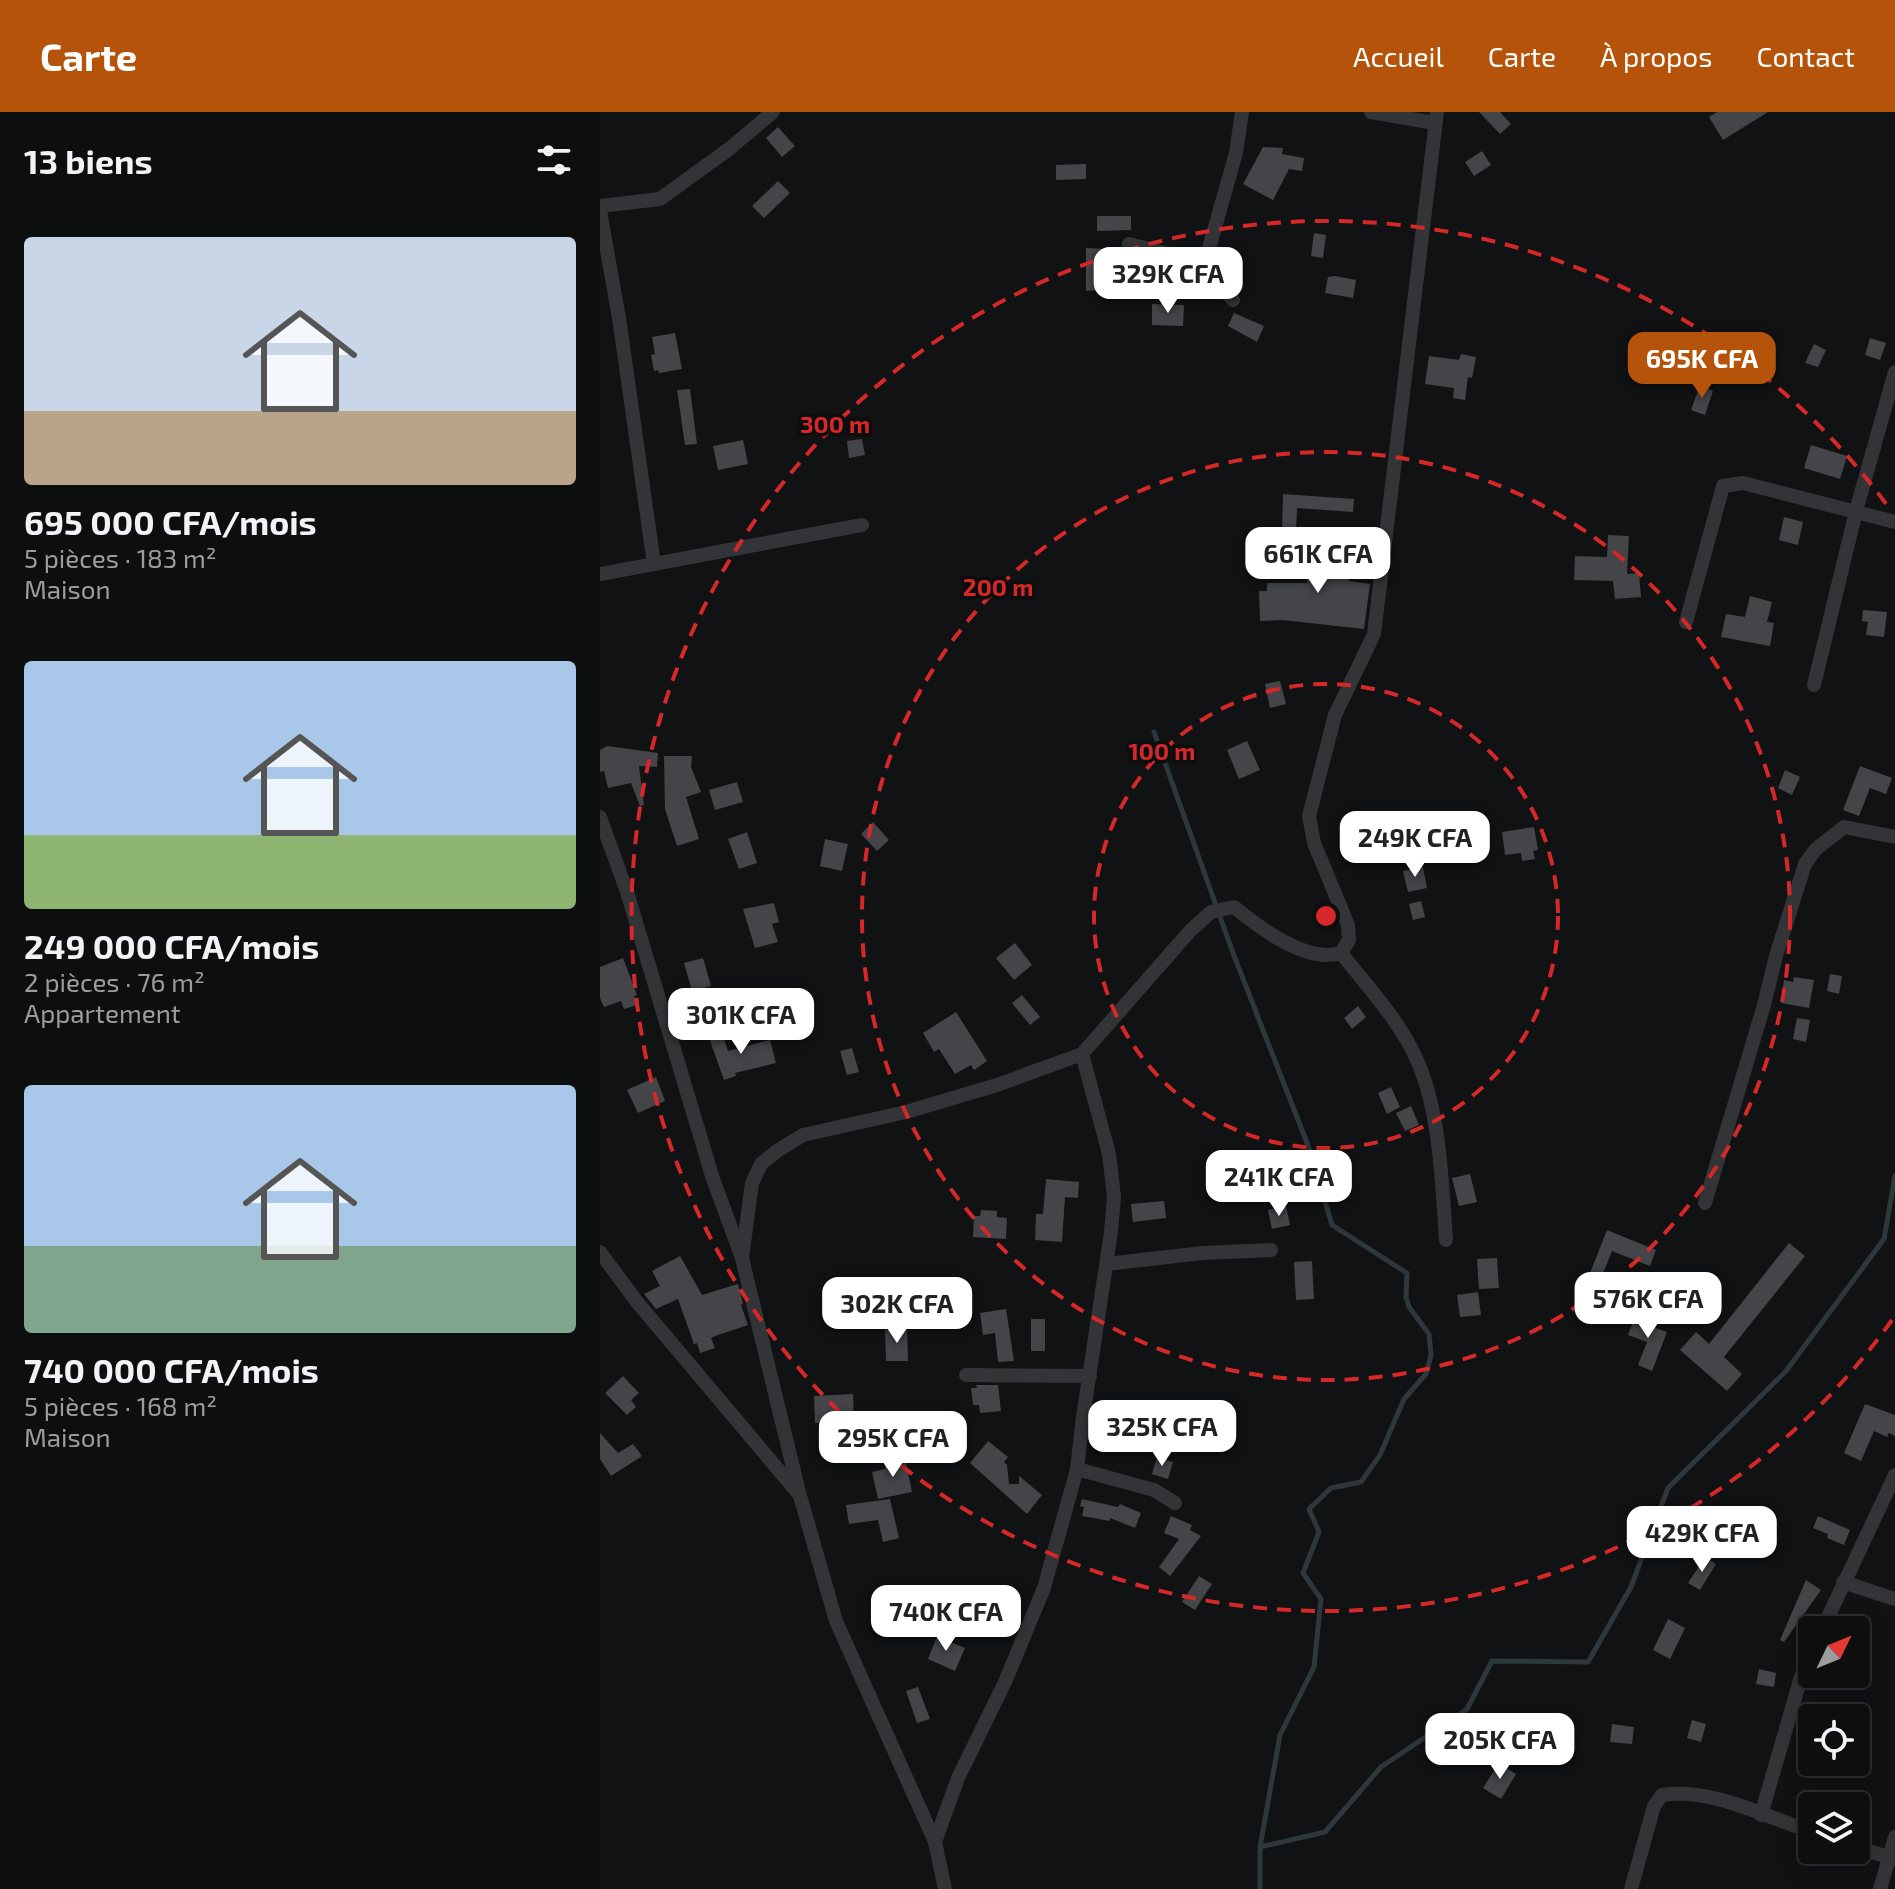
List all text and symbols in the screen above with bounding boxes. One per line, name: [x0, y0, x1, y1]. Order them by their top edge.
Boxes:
text: Carte: [40, 33, 137, 79]
text: Accueil: [1353, 39, 1444, 73]
text: Carte: [1488, 39, 1556, 73]
text: À propos: [1600, 39, 1712, 73]
text: Contact: [1756, 39, 1855, 73]
icon: filters: [532, 138, 576, 182]
text: 13 biens: [24, 140, 153, 181]
pin: 329K CFA: [1085, 247, 1251, 315]
text: 329K CFA: [1112, 257, 1224, 288]
icon: home: [228, 289, 372, 433]
pin: 695K CFA: [1619, 332, 1785, 400]
text: 695K CFA: [1646, 342, 1758, 373]
text: 300 m: [800, 409, 870, 438]
text: 695 000 CFA/mois: [24, 501, 317, 542]
pin: 661K CFA: [1235, 527, 1401, 595]
text: 661K CFA: [1263, 537, 1373, 568]
text: 5 pièces · 183 m²: [24, 542, 217, 573]
text: 200 m: [963, 572, 1033, 601]
text: Maison: [24, 573, 111, 604]
icon: home: [228, 713, 372, 857]
text: 100 m: [1129, 736, 1195, 765]
pin: 249K CFA: [1332, 811, 1498, 879]
text: 249K CFA: [1358, 821, 1472, 852]
centre of rings: [1312, 902, 1340, 930]
text: 249 000 CFA/mois: [24, 925, 319, 966]
text: 2 pièces · 76 m²: [24, 966, 205, 997]
pin: 301K CFA: [658, 988, 824, 1056]
text: Appartement: [24, 997, 181, 1028]
text: 301K CFA: [686, 998, 796, 1029]
icon: home: [228, 1137, 372, 1281]
pin: 241K CFA: [1196, 1150, 1362, 1218]
text: 241K CFA: [1224, 1160, 1334, 1191]
pin: 576K CFA: [1565, 1272, 1731, 1340]
pin: 302K CFA: [814, 1277, 980, 1345]
text: 576K CFA: [1593, 1282, 1703, 1313]
text: 302K CFA: [840, 1287, 954, 1318]
text: 740 000 CFA/mois: [24, 1349, 319, 1390]
text: 5 pièces · 168 m²: [24, 1390, 217, 1421]
pin: 325K CFA: [1079, 1400, 1245, 1468]
text: 325K CFA: [1106, 1410, 1218, 1441]
pin: 295K CFA: [810, 1411, 976, 1479]
text: Maison: [24, 1421, 111, 1452]
text: 295K CFA: [837, 1421, 949, 1452]
pin: 429K CFA: [1619, 1506, 1785, 1574]
text: 429K CFA: [1645, 1516, 1759, 1547]
pin: 740K CFA: [863, 1585, 1029, 1653]
text: 740K CFA: [889, 1595, 1003, 1626]
north arrow: [1798, 1616, 1870, 1688]
map controls: [1798, 1616, 1870, 1864]
button: locate: [1798, 1704, 1870, 1776]
pin: 205K CFA: [1417, 1713, 1583, 1781]
text: 205K CFA: [1443, 1723, 1557, 1754]
button: layers: [1798, 1792, 1870, 1864]

